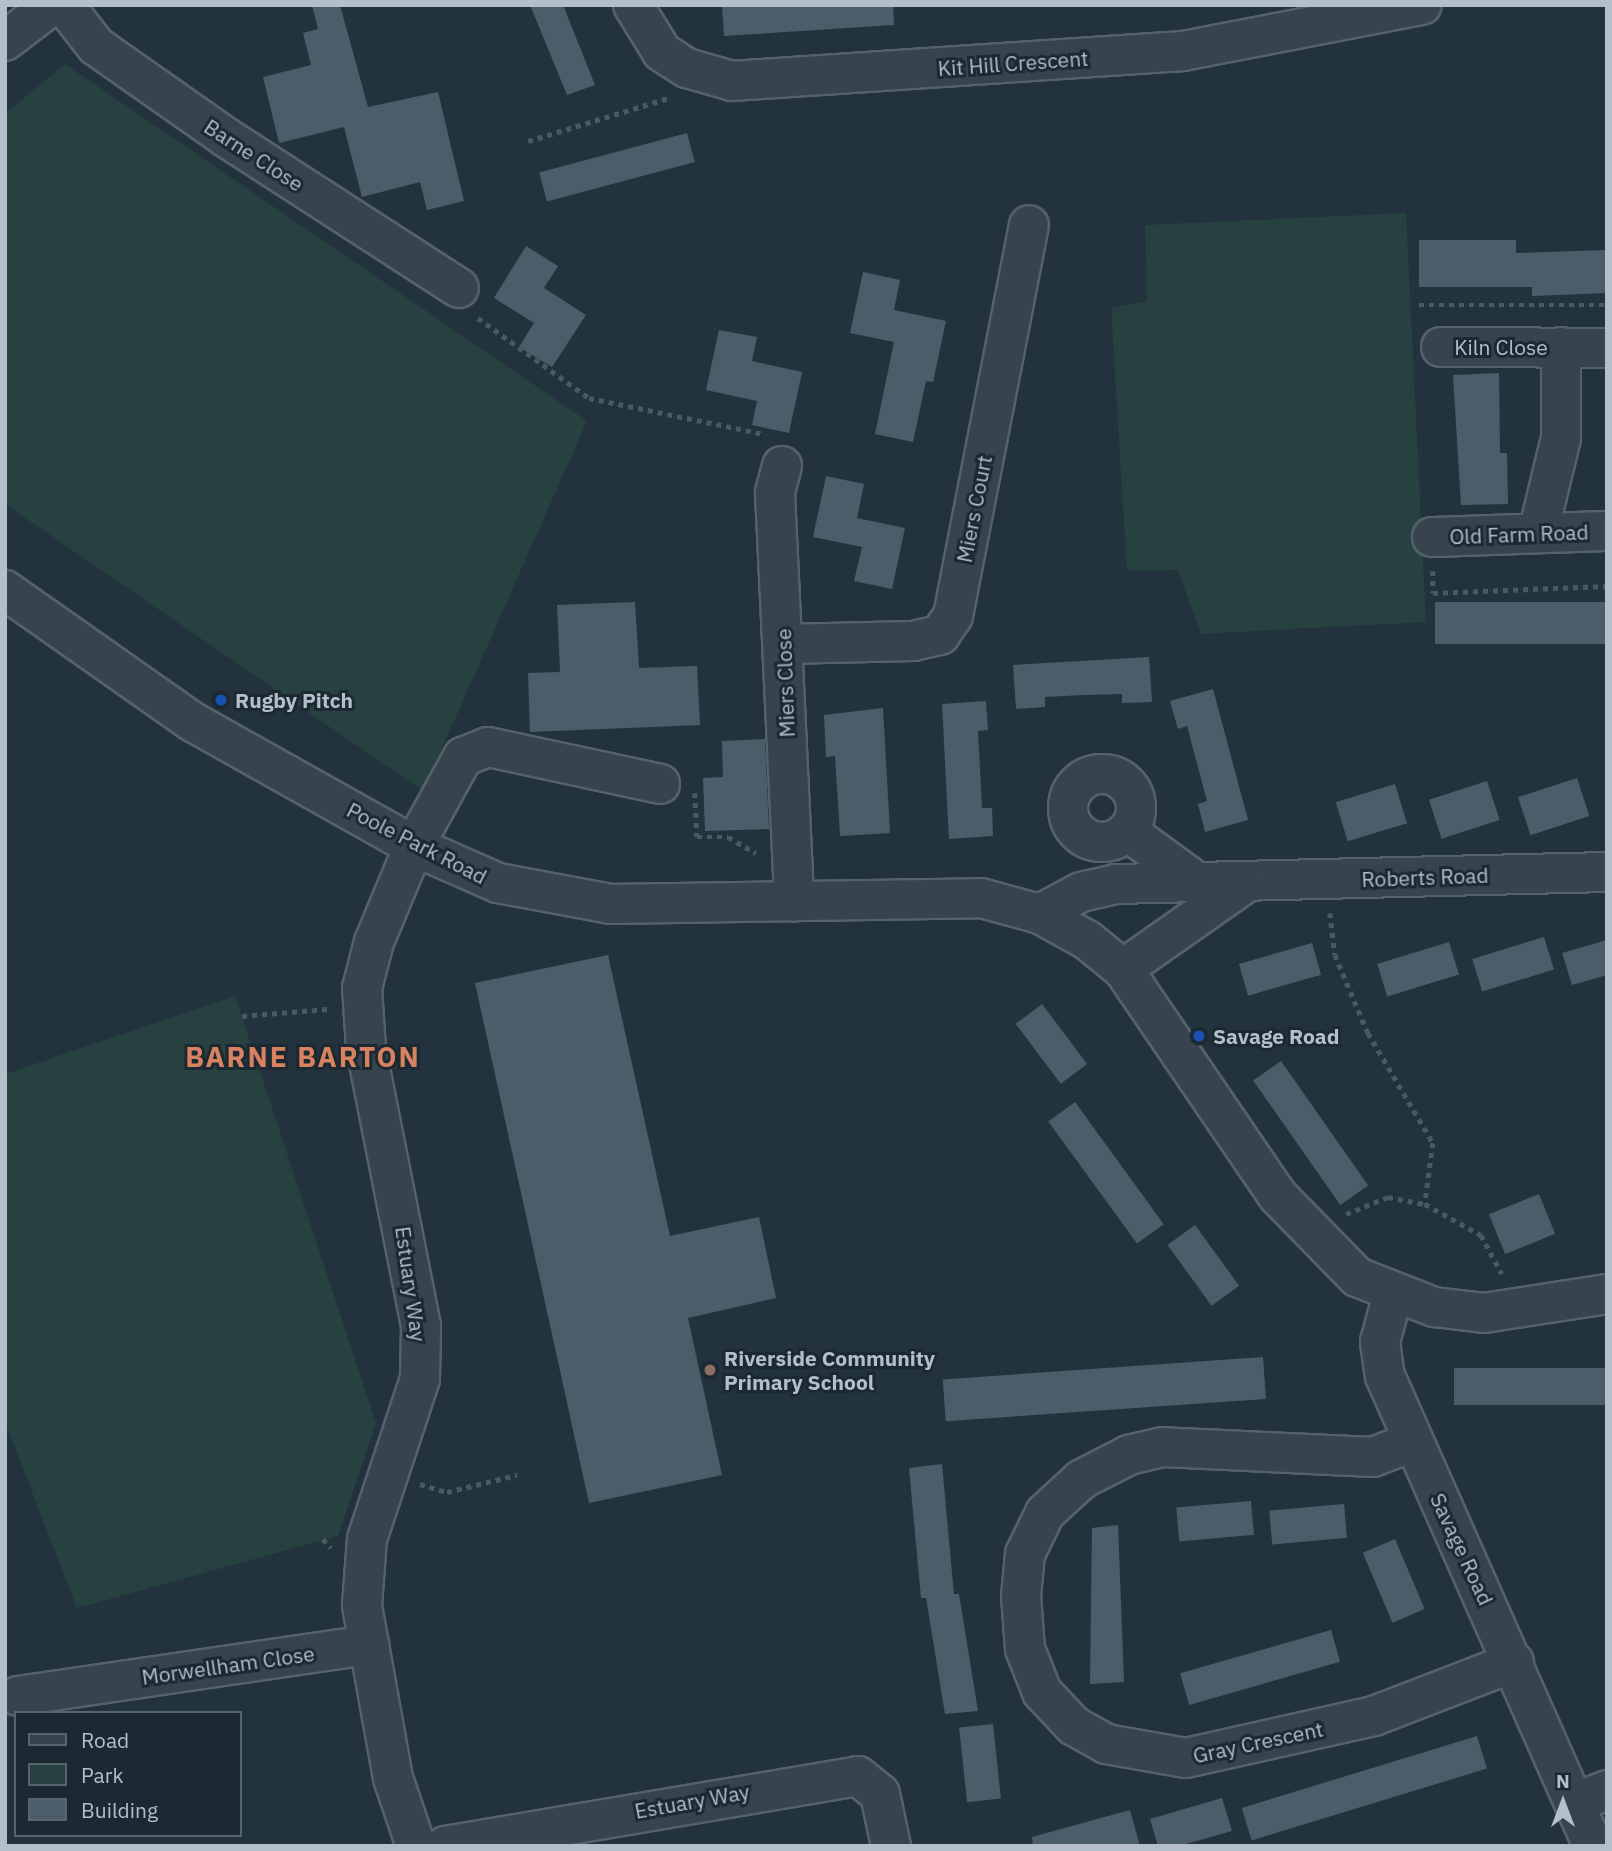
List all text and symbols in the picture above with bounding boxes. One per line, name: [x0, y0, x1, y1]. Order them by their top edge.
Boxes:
street label: Kit Hill Crescent: [937, 45, 1089, 81]
street label: Barne Close: [200, 114, 308, 196]
street label: Kiln Close: [1454, 334, 1548, 360]
street label: Miers Court: [951, 453, 997, 565]
street label: Old Farm Road: [1449, 519, 1589, 549]
street label: Miers Close: [771, 628, 799, 738]
place label: Rugby Pitch: [235, 687, 353, 713]
marker: Rugby Pitch: [213, 692, 229, 708]
street label: Poole Park Road: [343, 797, 491, 889]
street label: Roberts Road: [1361, 862, 1489, 892]
place label: Savage Road: [1213, 1023, 1340, 1049]
marker: Savage Road: [1191, 1028, 1207, 1044]
district label: BARNE BARTON: [187, 1040, 419, 1074]
street label: Estuary Way: [390, 1225, 432, 1343]
place label: Riverside Community Primary School: [724, 1345, 935, 1395]
marker: Riverside Community Primary School: [702, 1362, 718, 1378]
street label: Savage Road: [1425, 1489, 1499, 1609]
street label: Morwellham Close: [140, 1640, 316, 1690]
legend: [14, 1711, 242, 1837]
street label: Gray Crescent: [1191, 1716, 1325, 1768]
text: Road: [81, 1726, 129, 1754]
text: Park: [81, 1761, 124, 1789]
north arrow: [1528, 1767, 1598, 1837]
text: N: [1556, 1769, 1570, 1793]
street label: Estuary Way: [633, 1778, 751, 1824]
text: Building: [81, 1796, 158, 1824]

